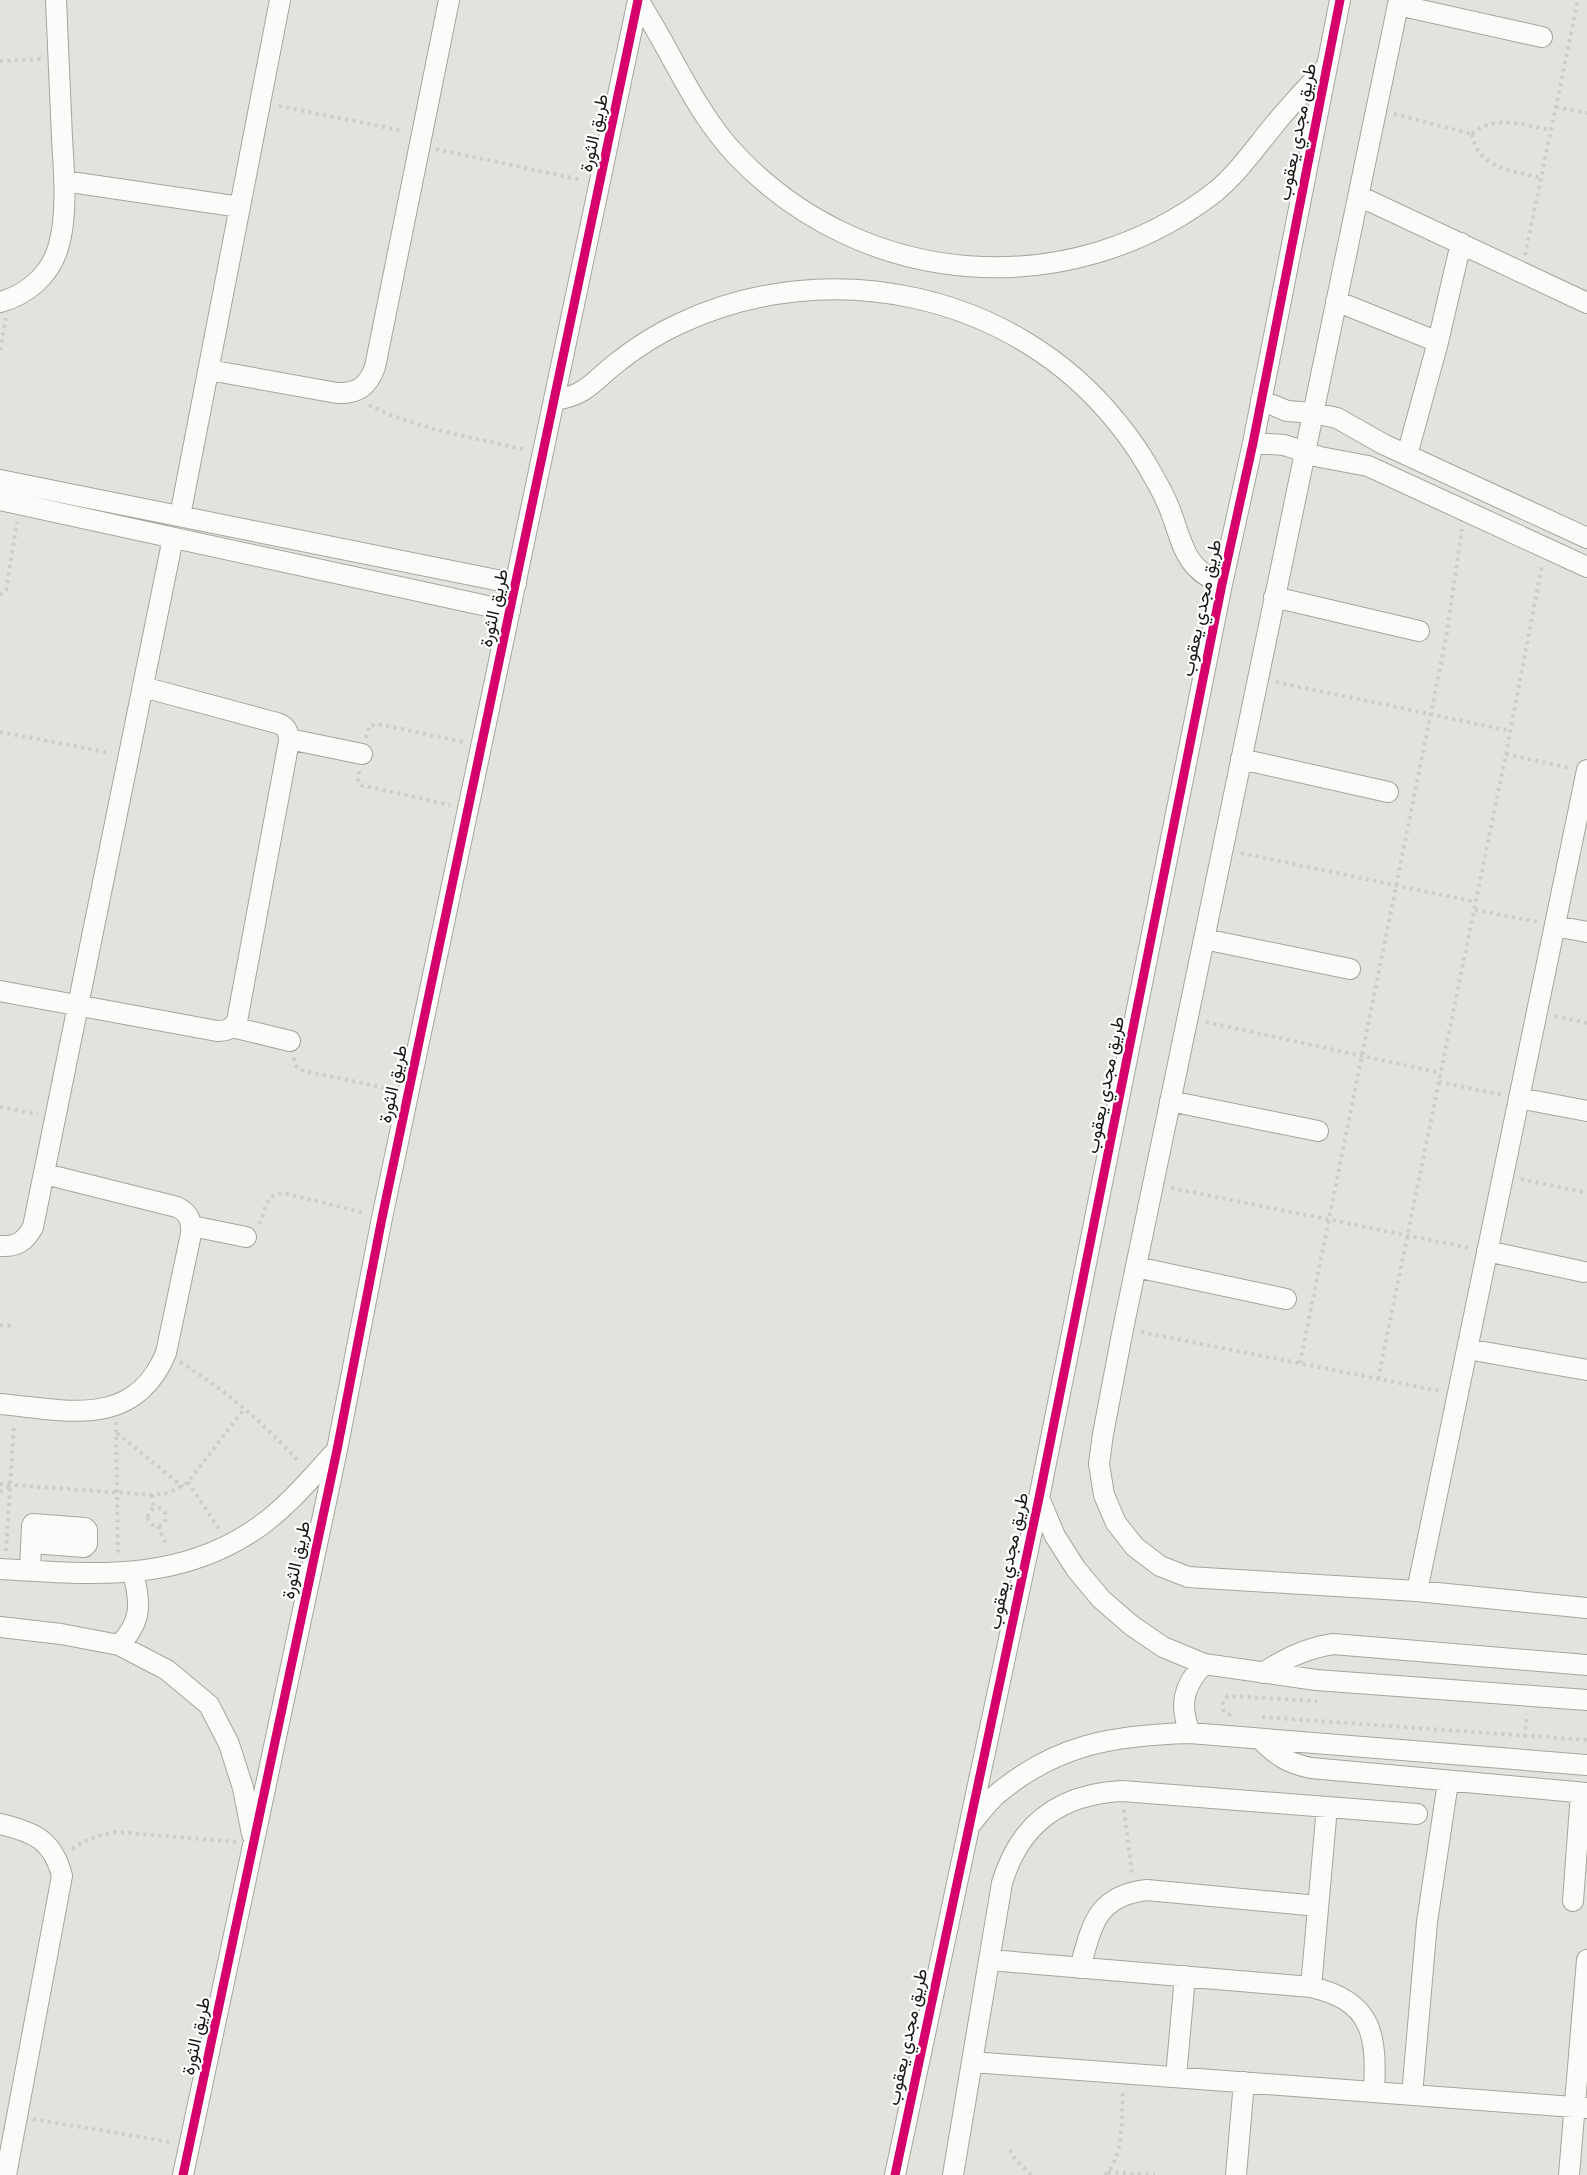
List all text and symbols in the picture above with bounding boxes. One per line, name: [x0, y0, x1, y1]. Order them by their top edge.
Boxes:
street label: طريق مجدي يعقوب: [1273, 61, 1325, 203]
street label: طريق الثورة: [575, 92, 613, 174]
street label: طريق مجدي يعقوب: [1176, 538, 1230, 679]
street label: طريق الثورة: [475, 567, 513, 649]
street label: طريق مجدي يعقوب: [1081, 1014, 1133, 1156]
street label: طريق الثورة: [374, 1043, 412, 1125]
street label: طريق مجدي يعقوب: [983, 1491, 1037, 1632]
street label: طريق الثورة: [277, 1519, 315, 1601]
street label: طريق مجدي يعقوب: [882, 1967, 936, 2108]
street label: طريق الثورة: [177, 1995, 215, 2077]

